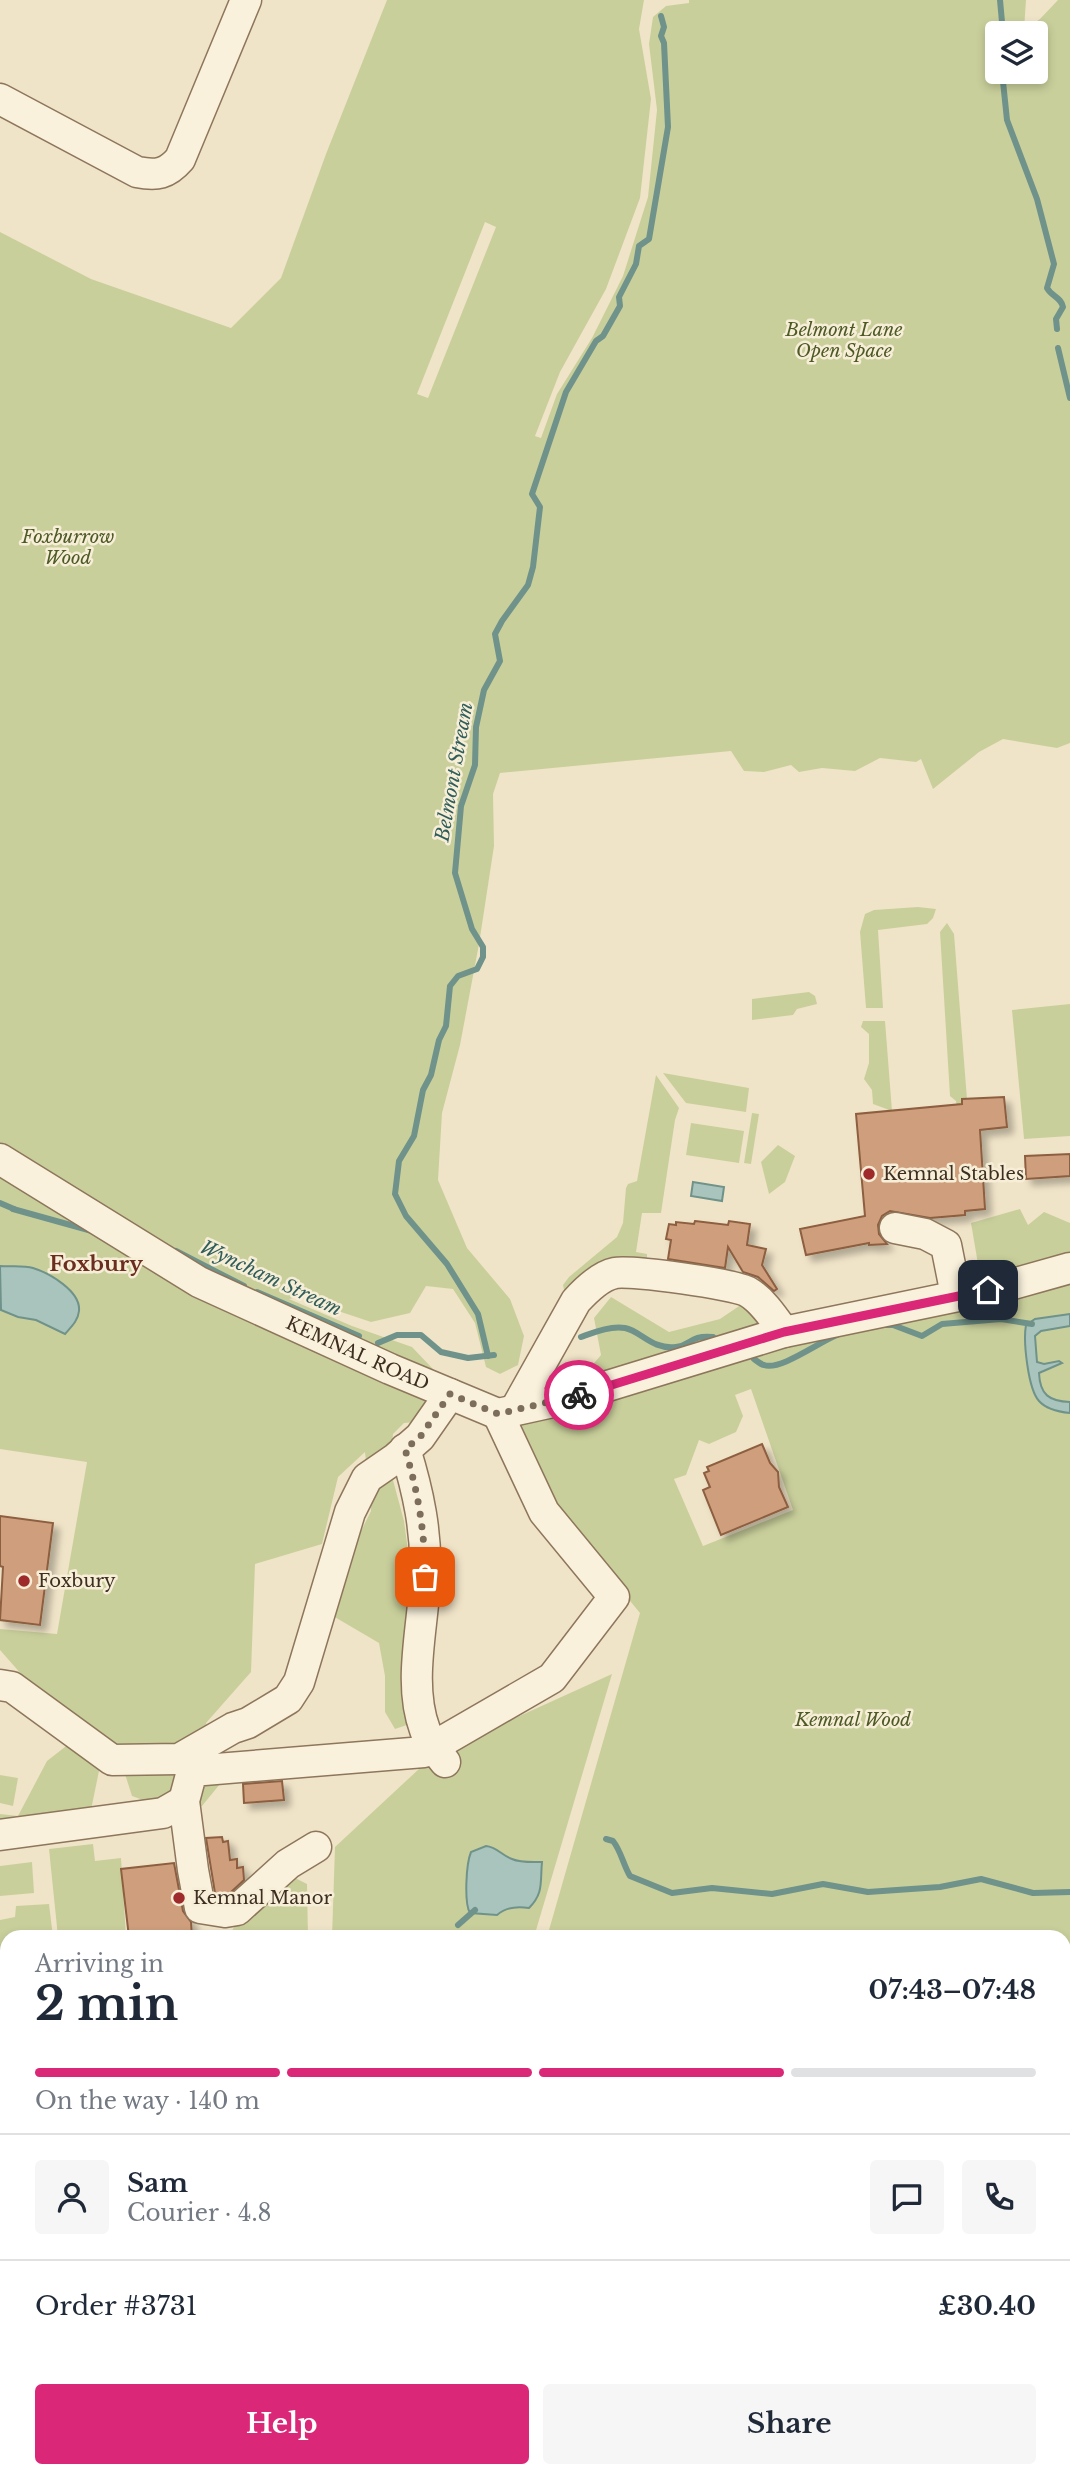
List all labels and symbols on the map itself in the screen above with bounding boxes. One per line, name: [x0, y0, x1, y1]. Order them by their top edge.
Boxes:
park label: Belmont Lane Open Space: [785, 319, 902, 362]
park label: Foxburrow Wood: [21, 526, 114, 569]
water label: Belmont Stream: [430, 700, 478, 844]
place label: Kemnal Stables: [883, 1163, 1024, 1185]
marker: Kemnal Stables: [861, 1166, 877, 1182]
water label: Wyncham Stream: [197, 1235, 346, 1321]
district label: Foxbury: [49, 1251, 143, 1277]
pin: [958, 1260, 1018, 1320]
street label: KEMNAL ROAD: [283, 1312, 432, 1395]
courier: [544, 1360, 614, 1430]
pin: [395, 1547, 455, 1607]
place label: Foxbury: [38, 1570, 116, 1592]
marker: Foxbury: [16, 1573, 32, 1589]
park label: Kemnal Wood: [794, 1709, 911, 1731]
place label: Kemnal Manor: [193, 1887, 332, 1909]
marker: Kemnal Manor: [171, 1890, 187, 1906]

